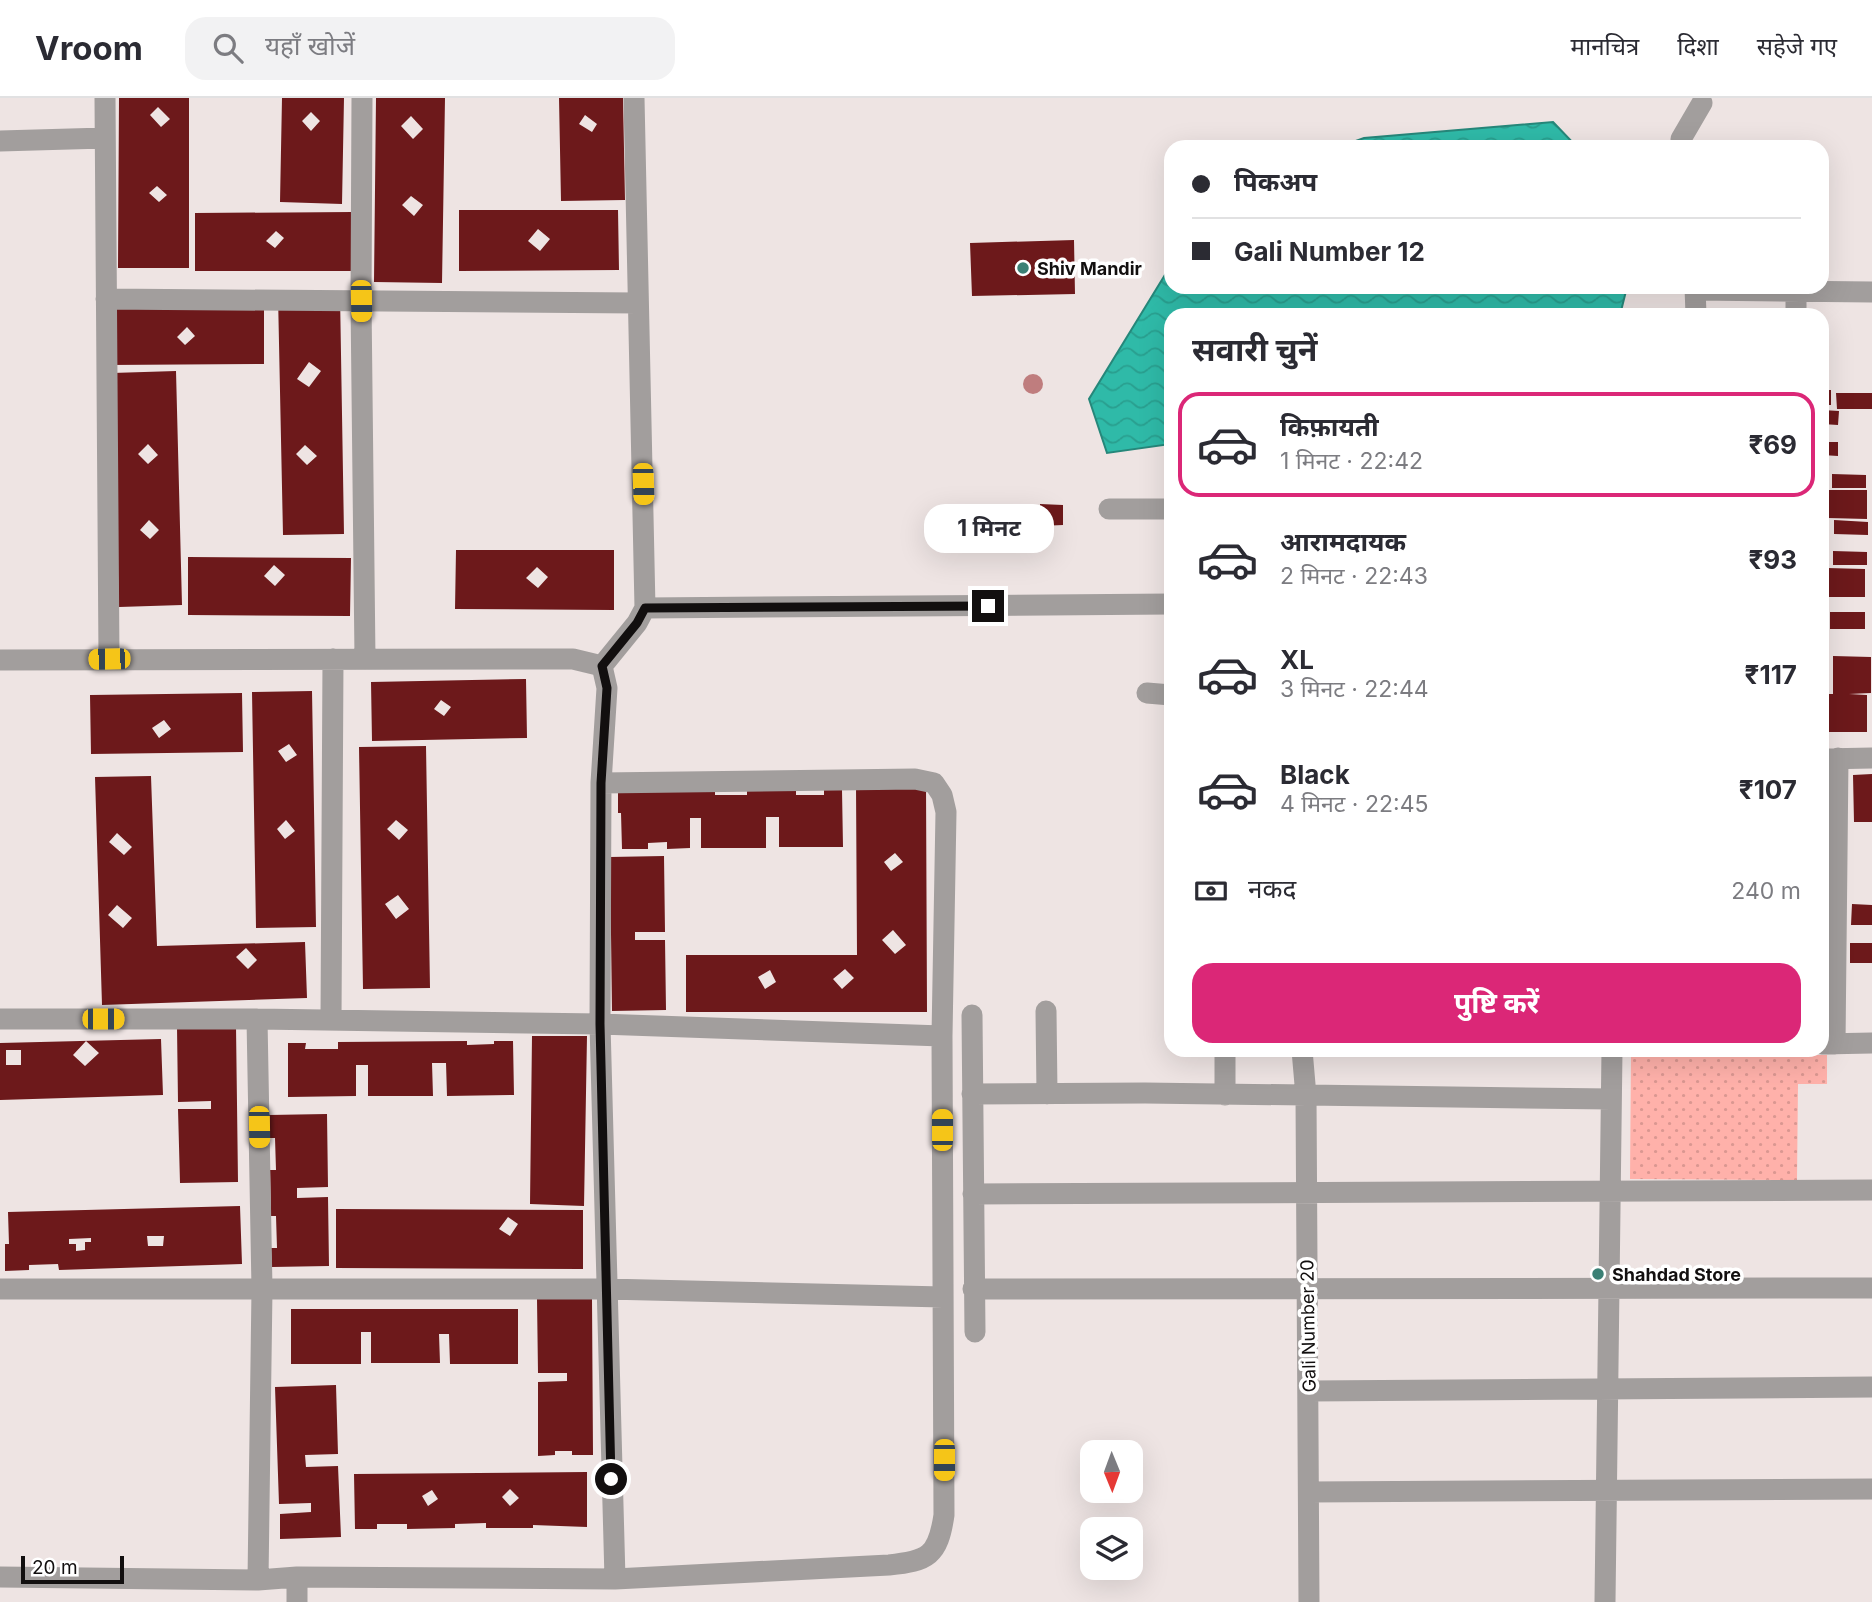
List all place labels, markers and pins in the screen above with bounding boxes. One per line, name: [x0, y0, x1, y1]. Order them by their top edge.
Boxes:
place label: Shiv Mandir: [1037, 258, 1142, 279]
marker: Shiv Mandir: [1015, 260, 1031, 276]
place label: Shahdad Store: [1612, 1264, 1741, 1285]
marker: Shahdad Store: [1590, 1266, 1606, 1282]

